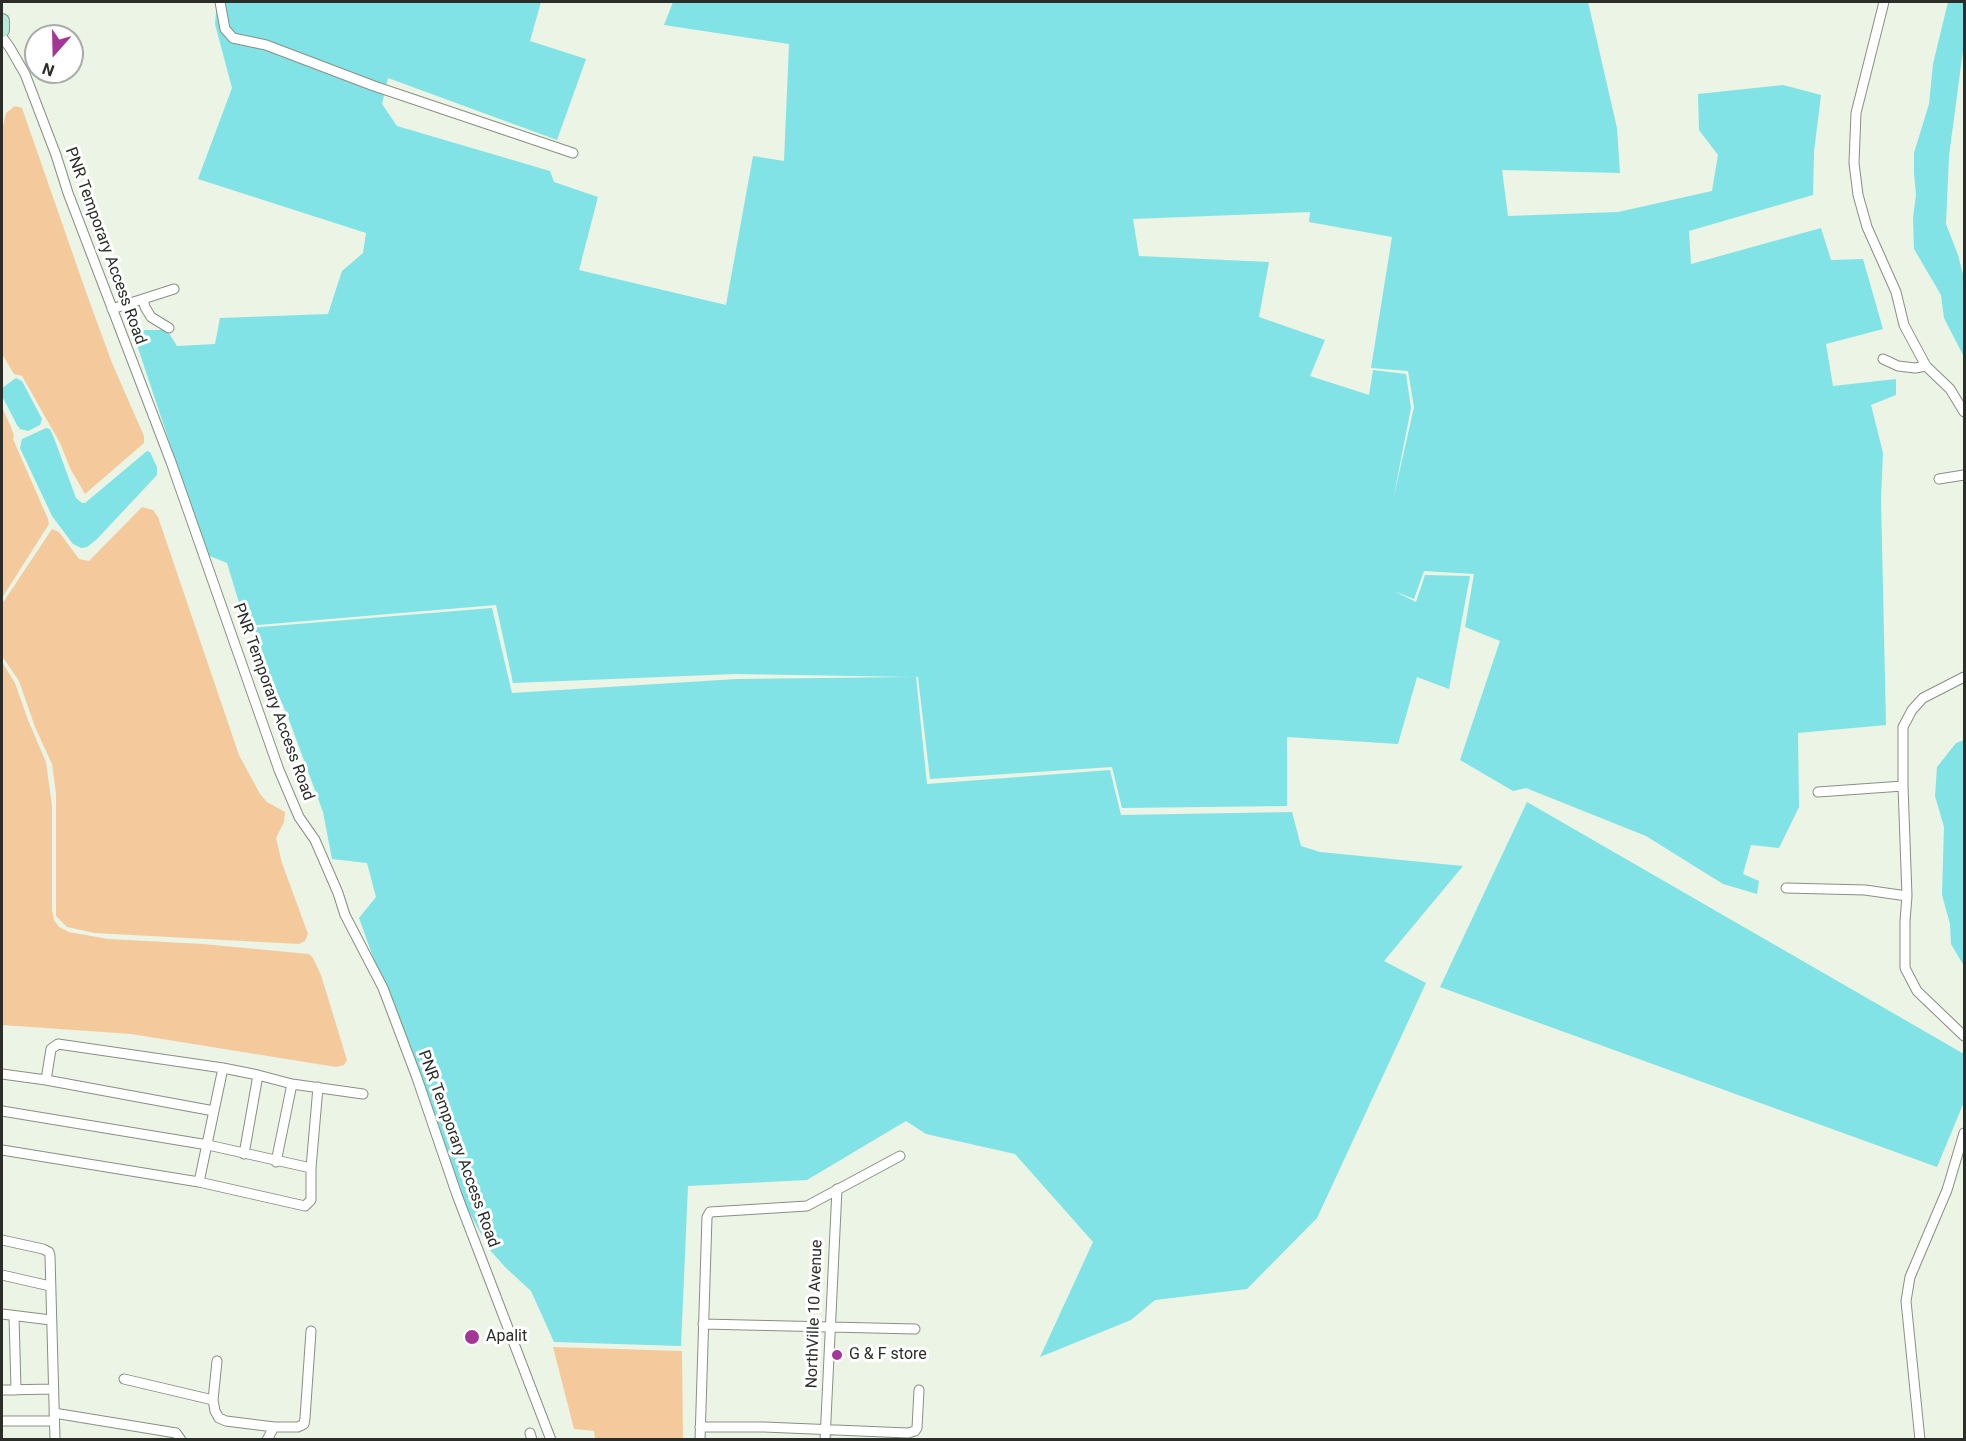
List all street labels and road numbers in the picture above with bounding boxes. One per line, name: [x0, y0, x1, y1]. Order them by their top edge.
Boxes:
street label: PNR Temporary Access Road: [60, 145, 150, 347]
street label: PNR Temporary Access Road: [228, 601, 318, 803]
street label: PNR Temporary Access Road: [413, 1048, 503, 1250]
street label: NorthVille 10 Avenue: [803, 1239, 827, 1389]

